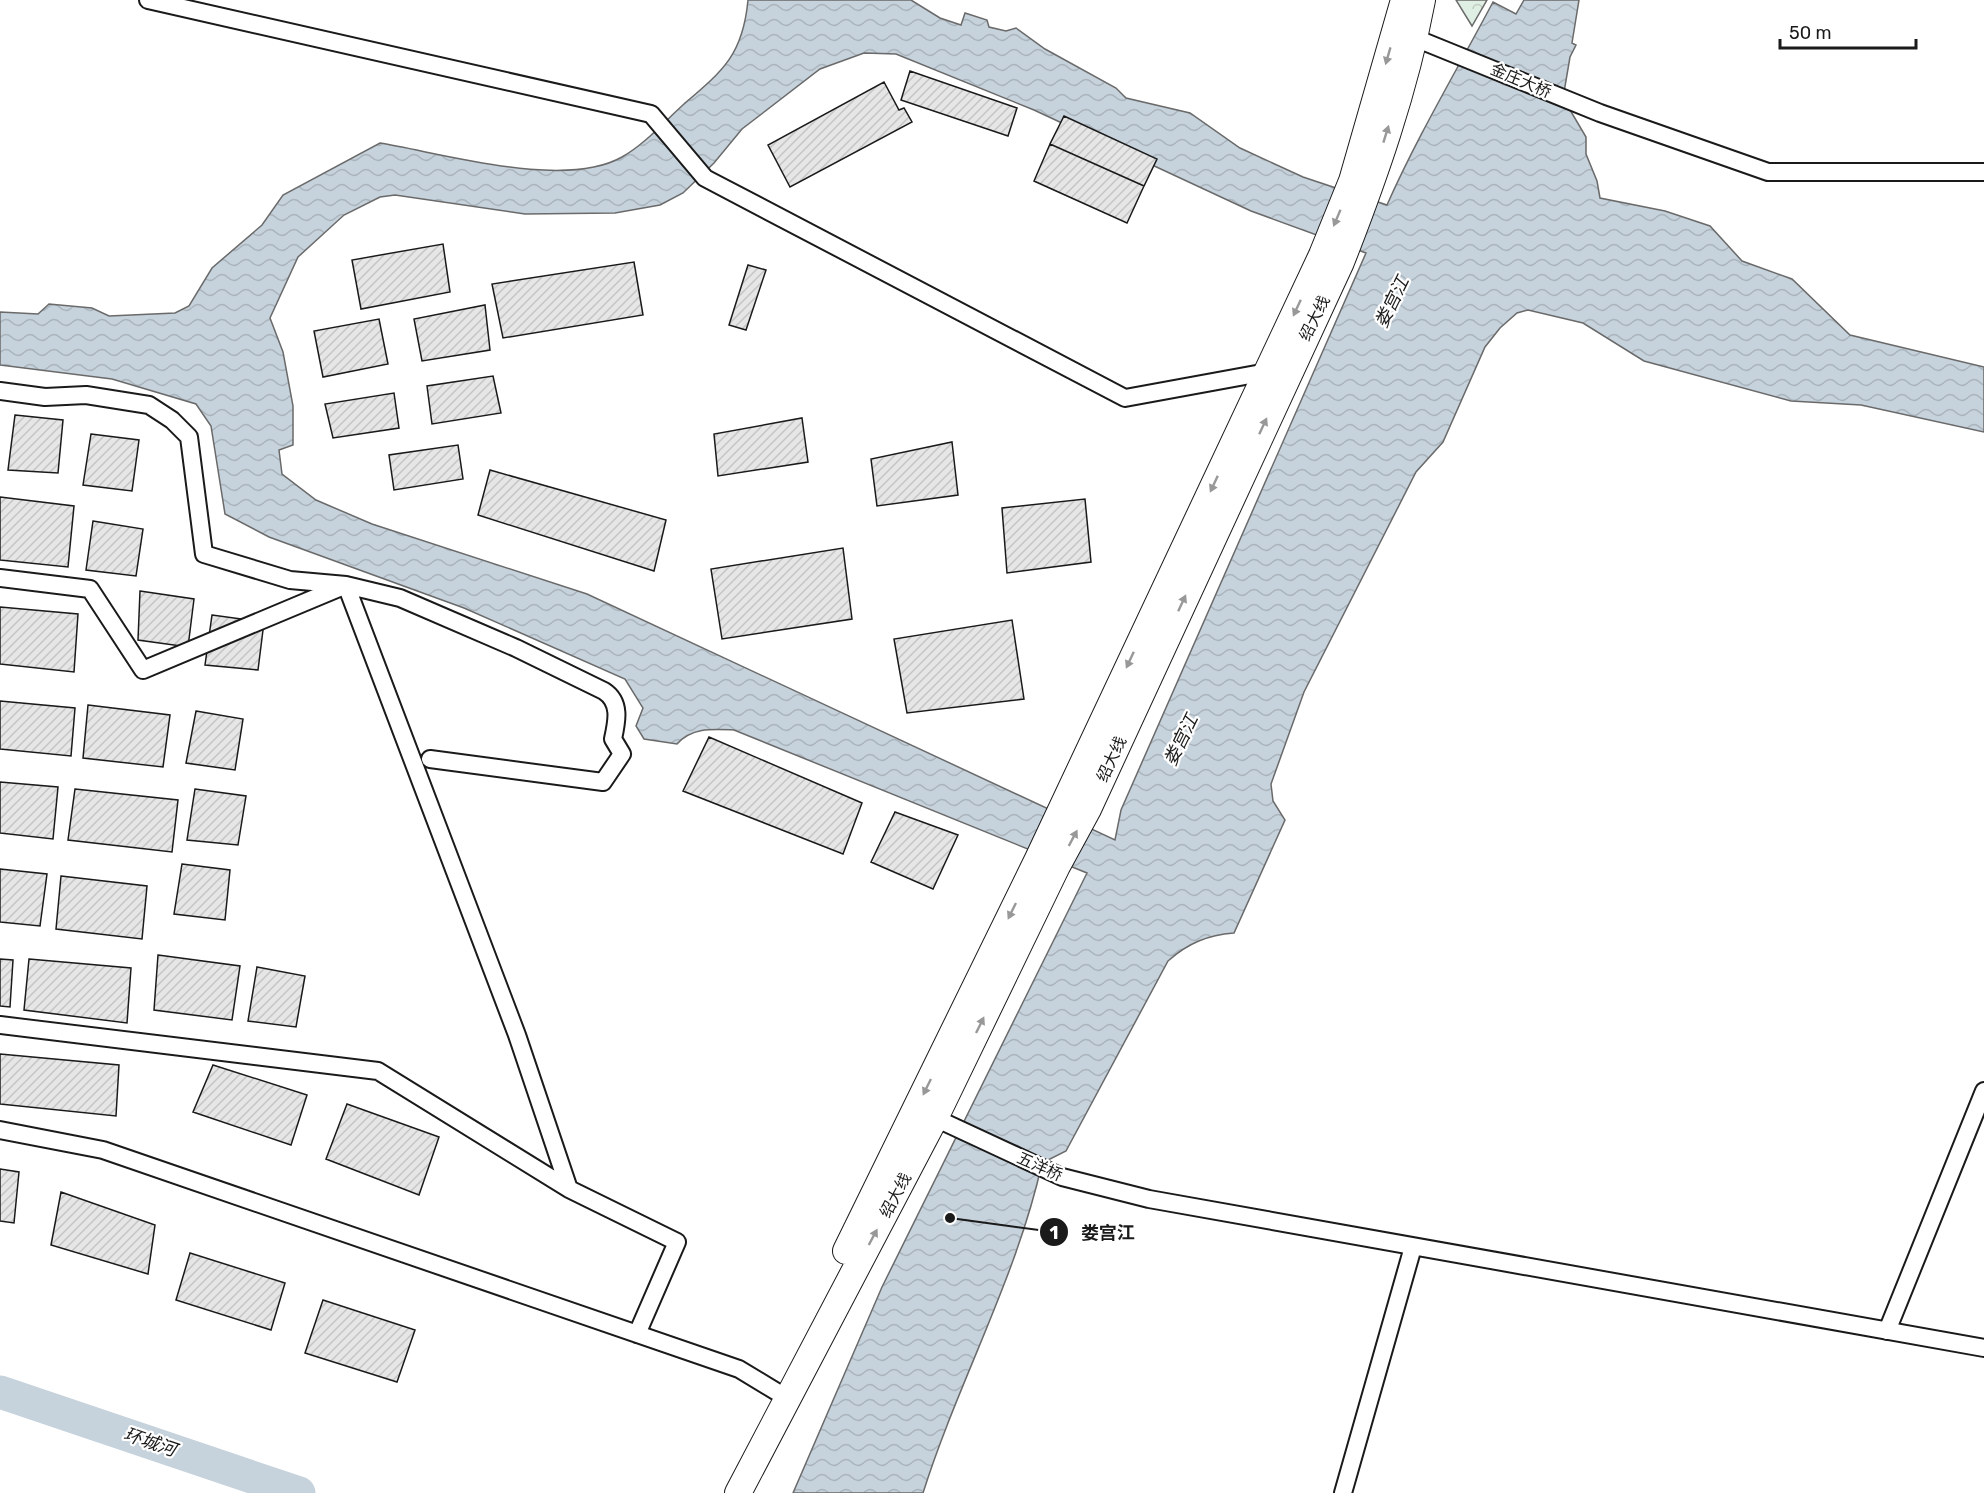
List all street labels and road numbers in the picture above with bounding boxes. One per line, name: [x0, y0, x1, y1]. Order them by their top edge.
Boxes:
street label: 金庄大桥: [1488, 59, 1554, 102]
street label: 绍大线: [1295, 292, 1334, 344]
street label: 绍大线: [1093, 733, 1130, 785]
street label: 五洋桥: [1014, 1148, 1066, 1185]
street label: 绍大线: [876, 1170, 915, 1221]

